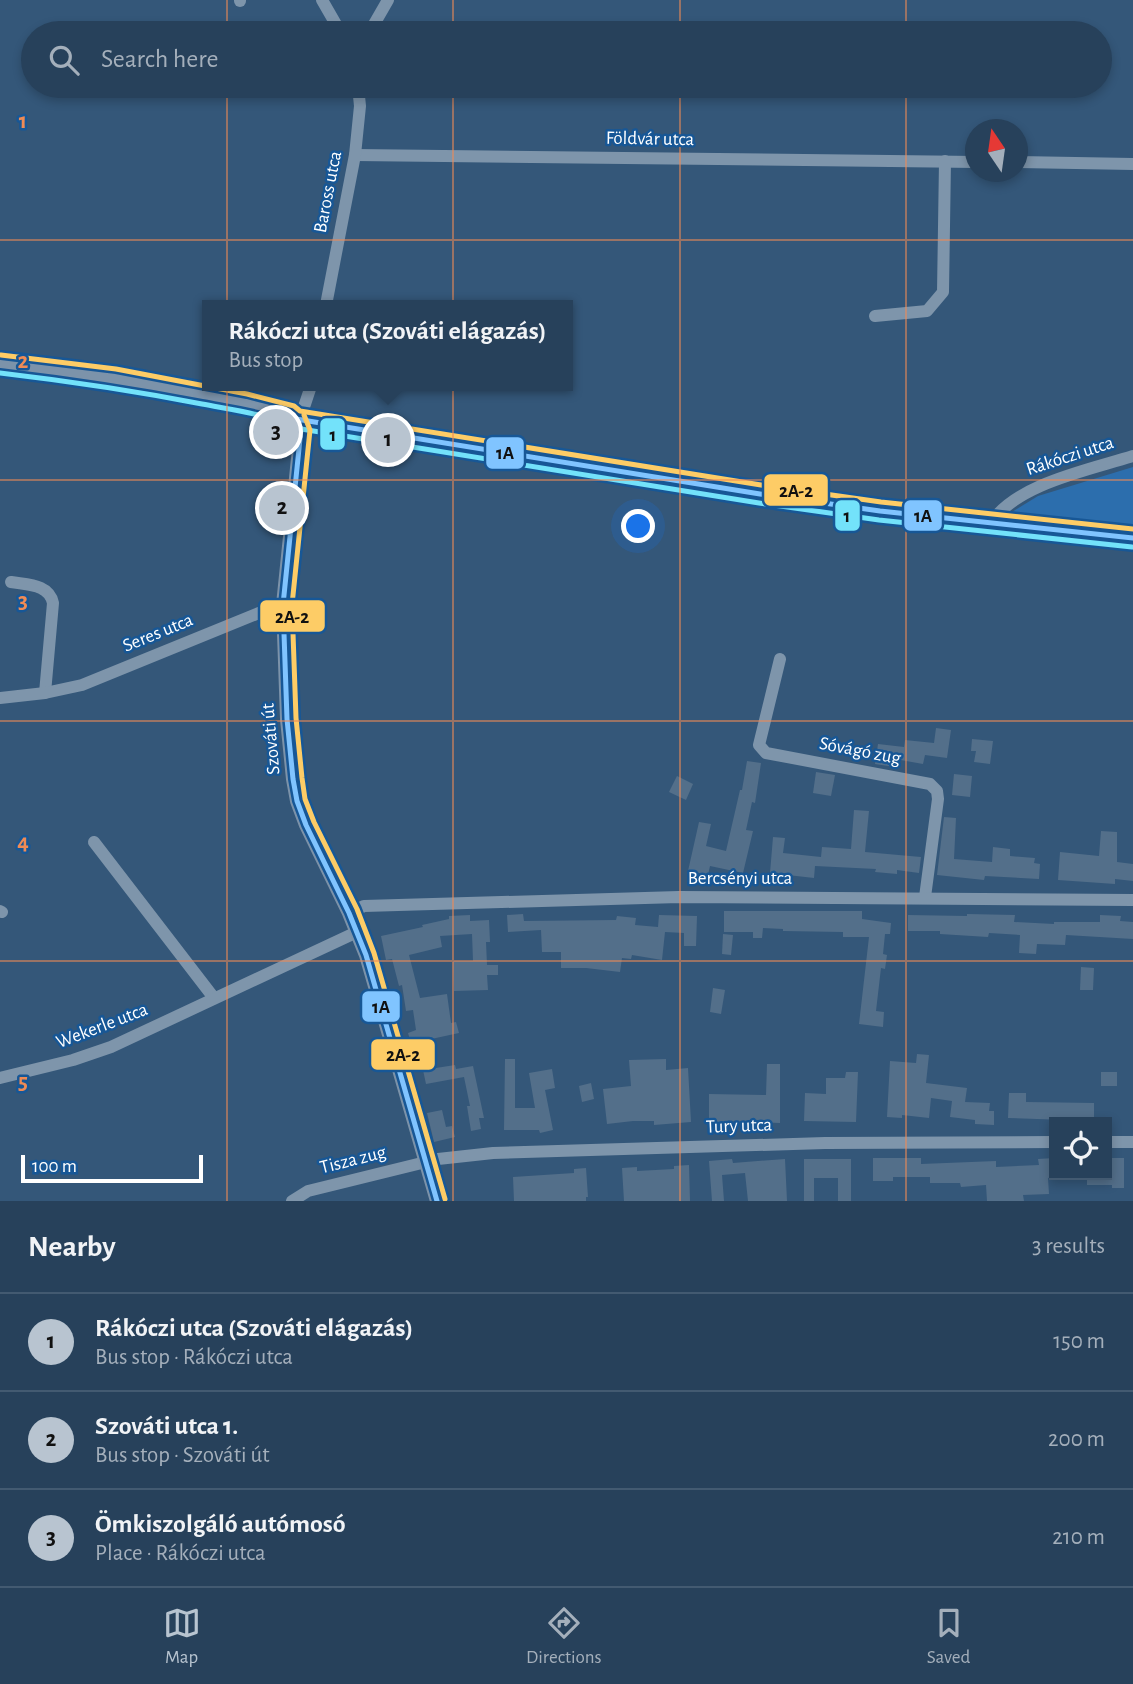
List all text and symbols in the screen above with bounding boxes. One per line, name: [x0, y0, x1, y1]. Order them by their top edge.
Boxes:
search box: [21, 21, 1112, 98]
icon: search: [45, 41, 83, 79]
text: Search here: [101, 46, 219, 72]
text: 1: [19, 110, 27, 133]
north arrow: [965, 119, 1028, 182]
street label: Földvár utca: [606, 129, 695, 149]
street label: Baross utca: [311, 149, 345, 234]
popup: [202, 300, 573, 391]
text: Rákóczi utca (Szováti elágazás): [228, 318, 547, 344]
text: Bus stop: [228, 349, 303, 372]
text: 2: [18, 350, 29, 373]
pin: 3: [253, 406, 299, 458]
pin: 1: [365, 414, 411, 466]
line badge: 1: [319, 417, 346, 451]
text: 1: [330, 426, 336, 445]
street label: Rákóczi utca: [1024, 433, 1116, 479]
line badge: 1A: [485, 436, 525, 470]
text: 1A: [496, 444, 515, 463]
line badge: 2A-2: [763, 473, 829, 507]
pin: 2: [259, 482, 305, 534]
text: 2A-2: [779, 482, 813, 501]
line badge: 1: [834, 499, 861, 532]
line badge: 1A: [903, 499, 943, 532]
text: 1: [844, 507, 850, 526]
text: 1A: [914, 507, 933, 526]
your location: [621, 509, 655, 543]
text: 3: [18, 590, 28, 613]
line badge: 2A-2: [259, 599, 326, 633]
text: 2A-2: [275, 608, 309, 627]
street label: Seres utca: [120, 610, 196, 656]
street label: Szováti út: [258, 702, 284, 776]
street label: Sóvágó zug: [818, 734, 903, 768]
text: 4: [17, 831, 29, 854]
street label: Bercsényi utca: [688, 869, 793, 888]
line badge: 1A: [361, 990, 401, 1023]
text: 1A: [372, 998, 391, 1017]
street label: Wekerle utca: [54, 1000, 150, 1052]
line badge: 2A-2: [370, 1038, 436, 1071]
text: 2A-2: [386, 1046, 420, 1065]
text: 5: [18, 1071, 28, 1094]
street label: Tury utca: [705, 1115, 773, 1137]
map controls: [1049, 1117, 1112, 1180]
button: locate: [1049, 1117, 1112, 1180]
street label: Tisza zug: [318, 1142, 389, 1177]
scale bar: [21, 1152, 203, 1184]
text: 100 m: [32, 1157, 77, 1176]
text: Nearby: [28, 1232, 116, 1262]
text: 3 results: [1032, 1235, 1105, 1258]
text: Rákóczi utca (Szováti elágazás): [95, 1315, 413, 1341]
text: 1: [47, 1330, 55, 1353]
text: 150 m: [1053, 1330, 1105, 1353]
text: Bus stop · Rákóczi utca: [95, 1346, 293, 1369]
text: Szováti utca 1.: [95, 1413, 238, 1439]
text: 2: [46, 1428, 56, 1451]
text: 200 m: [1048, 1428, 1105, 1451]
text: Bus stop · Szováti út: [95, 1444, 270, 1467]
text: Ömkiszolgáló autómosó: [95, 1511, 346, 1537]
text: 3: [46, 1526, 56, 1549]
text: 210 m: [1052, 1526, 1105, 1549]
text: Place · Rákóczi utca: [95, 1542, 266, 1565]
tab: Map: [163, 1604, 201, 1669]
tab: Directions: [526, 1604, 602, 1669]
tab: Saved: [927, 1604, 970, 1669]

